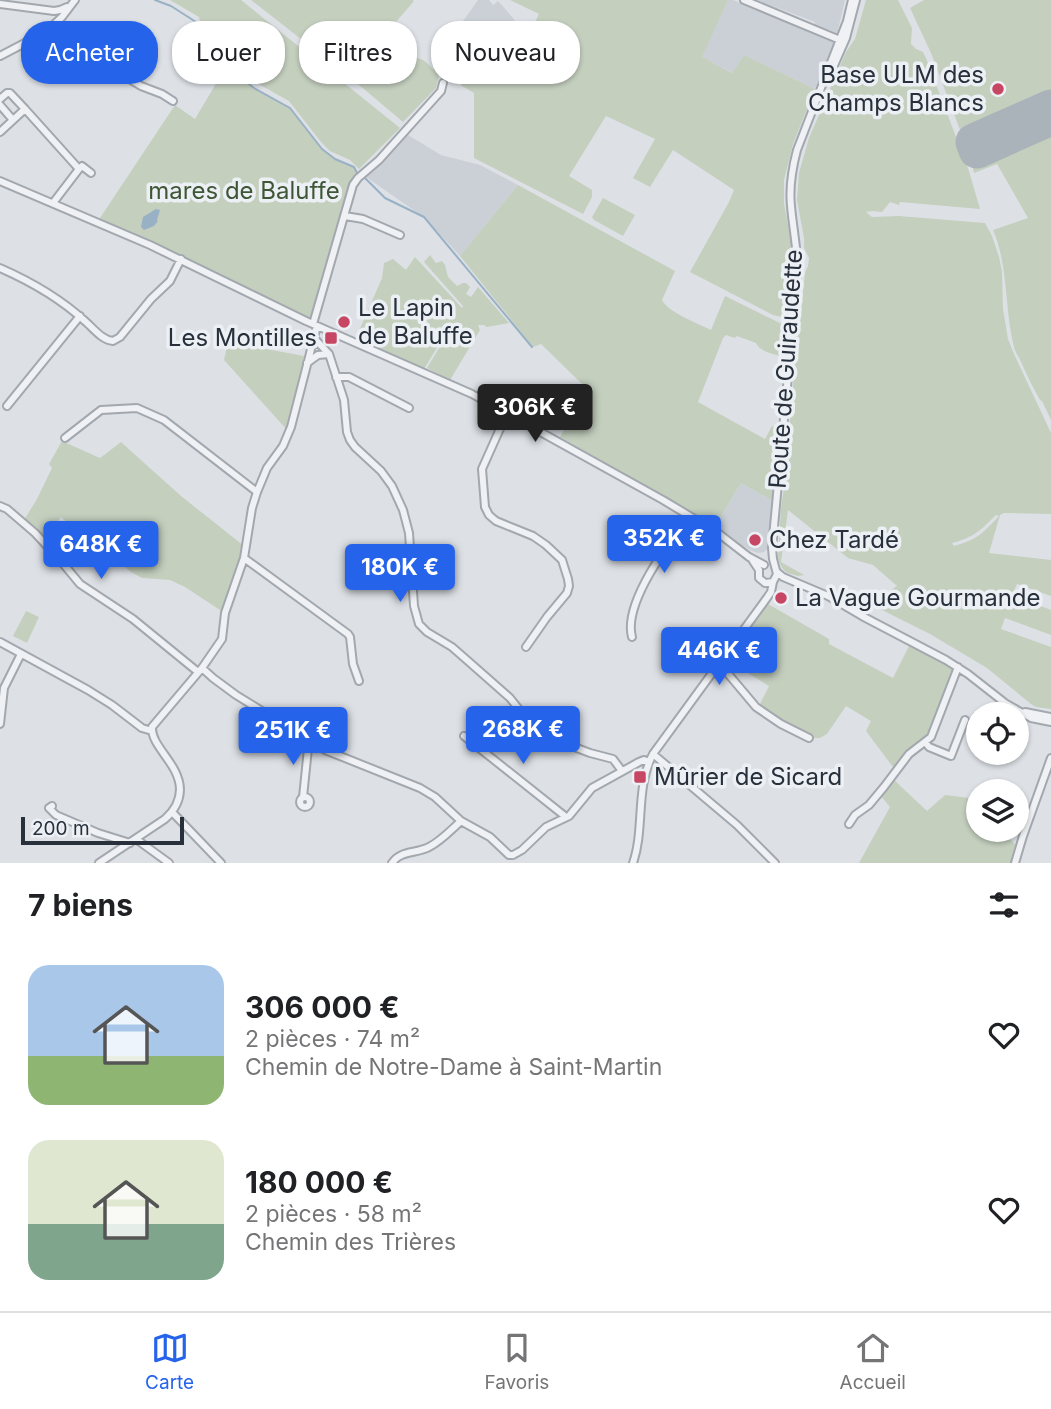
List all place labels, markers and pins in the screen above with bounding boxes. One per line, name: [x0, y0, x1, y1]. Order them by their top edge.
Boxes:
place label: Base ULM des Champs Blancs: [808, 60, 984, 117]
marker: Base ULM des Champs Blancs: [990, 81, 1006, 97]
place label: Le Lapin de Baluffe: [358, 293, 473, 350]
marker: Le Lapin de Baluffe: [336, 314, 352, 330]
place label: Les Montilles: [168, 323, 317, 352]
marker: Les Montilles: [323, 330, 339, 346]
pin: 306K €: [478, 384, 592, 444]
pin: 352K €: [607, 516, 721, 575]
pin: 648K €: [44, 522, 158, 581]
place label: Chez Tardé: [769, 525, 899, 554]
marker: Chez Tardé: [747, 532, 763, 548]
pin: 180K €: [343, 544, 457, 604]
place label: La Vague Gourmande: [795, 583, 1041, 612]
marker: La Vague Gourmande: [773, 590, 789, 606]
pin: 446K €: [662, 628, 776, 687]
pin: 268K €: [466, 706, 580, 766]
pin: 251K €: [236, 708, 350, 767]
place label: Mûrier de Sicard: [654, 762, 842, 791]
marker: Mûrier de Sicard: [632, 769, 648, 785]

